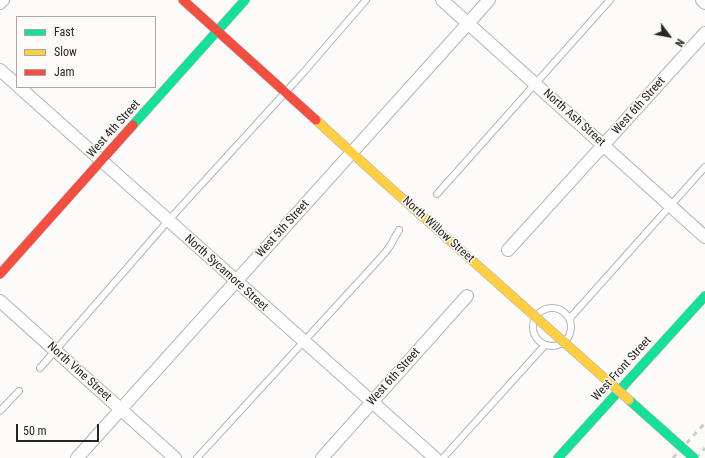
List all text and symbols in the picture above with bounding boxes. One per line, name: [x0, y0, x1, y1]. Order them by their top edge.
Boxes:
legend: [16, 16, 156, 88]
north arrow: [649, 16, 689, 56]
text: Fast: [54, 25, 74, 39]
text: N: [672, 36, 687, 49]
text: Slow: [54, 45, 77, 59]
text: Jam: [54, 65, 75, 79]
street label: West 6th Street: [609, 74, 669, 138]
street label: North Ash Street: [540, 86, 608, 150]
street label: West 4th Street: [84, 97, 144, 161]
street label: North Willow Street: [399, 194, 477, 266]
street label: West 5th Street: [253, 197, 313, 261]
street label: North Sycamore Street: [181, 232, 271, 314]
street label: West Front Street: [589, 334, 655, 404]
street label: North Vine Street: [44, 339, 114, 405]
street label: West 6th Street: [364, 345, 424, 409]
scale bar: [18, 416, 101, 442]
text: 50 m: [23, 424, 47, 438]

